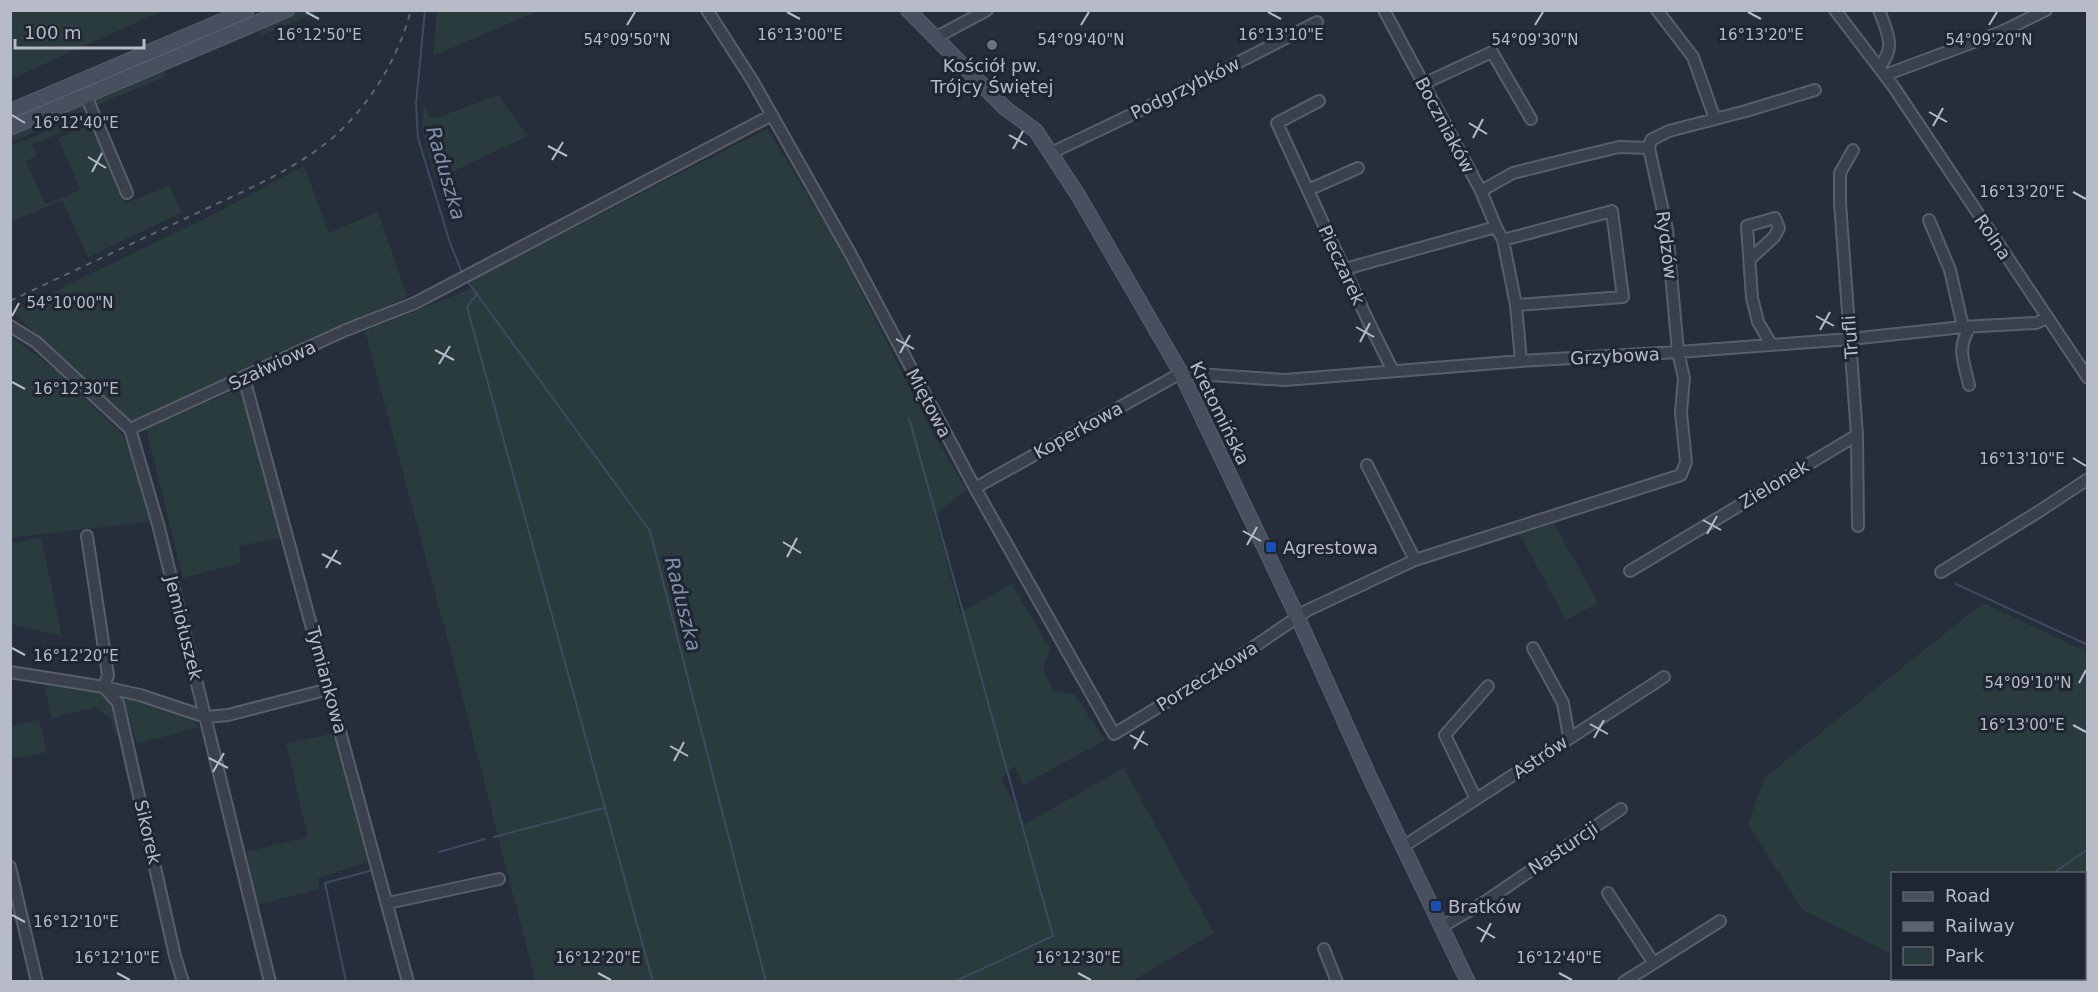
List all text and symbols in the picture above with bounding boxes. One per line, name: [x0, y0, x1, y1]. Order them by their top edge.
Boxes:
scale bar: [15, 12, 144, 50]
text: 100 m: [24, 22, 82, 43]
text: 16°12'50"E: [276, 26, 362, 44]
text: 16°13'00"E: [757, 26, 843, 44]
text: 16°13'10"E: [1238, 26, 1324, 44]
text: 16°13'20"E: [1718, 26, 1804, 44]
text: 54°09'50"N: [583, 31, 671, 49]
text: 54°09'40"N: [1037, 31, 1125, 49]
text: 54°09'30"N: [1491, 31, 1579, 49]
text: 54°09'20"N: [1945, 31, 2033, 49]
marker: Kościół pw. Trójcy Świętej: [985, 38, 999, 52]
street label: Podgrzybków: [1127, 53, 1243, 123]
place label: Kościół pw. Trójcy Świętej: [930, 55, 1054, 97]
street label: Boczniaków: [1411, 73, 1479, 177]
text: 16°12'40"E: [33, 114, 119, 132]
water label: Raduszka: [421, 123, 471, 223]
text: 16°13'20"E: [1979, 183, 2065, 201]
street label: Rydzów: [1652, 210, 1682, 280]
street label: Rolna: [1970, 210, 2016, 264]
street label: Pieczarek: [1314, 222, 1370, 309]
text: 54°10'00"N: [26, 294, 114, 312]
street label: Trufli: [1838, 315, 1862, 360]
street label: Szałwiowa: [225, 336, 319, 394]
street label: Grzybowa: [1570, 343, 1660, 369]
street label: Kretomińska: [1186, 358, 1254, 468]
street label: Miętowa: [902, 365, 956, 441]
text: 16°12'30"E: [33, 380, 119, 398]
street label: Koperkowa: [1030, 397, 1126, 463]
text: 16°13'10"E: [1979, 450, 2065, 468]
street label: Zielonek: [1735, 455, 1813, 513]
place label: Agrestowa: [1283, 537, 1378, 558]
marker: Agrestowa: [1264, 540, 1278, 554]
water label: Raduszka: [660, 554, 706, 654]
street label: Jemiołuszek: [161, 573, 207, 683]
street label: Tymiankowa: [302, 623, 351, 736]
street label: Porzeczkowa: [1153, 637, 1261, 715]
text: 16°12'20"E: [33, 647, 119, 665]
text: 54°09'10"N: [1984, 674, 2072, 692]
text: 16°13'00"E: [1979, 716, 2065, 734]
street label: Astrów: [1509, 731, 1571, 783]
street label: Sikorek: [130, 798, 166, 867]
street label: Nasturcji: [1524, 817, 1602, 879]
legend: [1891, 872, 2086, 980]
text: Road: [1945, 885, 1990, 906]
place label: Bratków: [1448, 896, 1521, 917]
marker: Bratków: [1429, 899, 1443, 913]
text: 16°12'10"E: [33, 913, 119, 931]
text: Railway: [1945, 915, 2015, 936]
text: Park: [1945, 945, 1984, 966]
text: 16°12'10"E: [74, 949, 160, 967]
text: 16°12'20"E: [555, 949, 641, 967]
text: 16°12'30"E: [1035, 949, 1121, 967]
text: 16°12'40"E: [1516, 949, 1602, 967]

